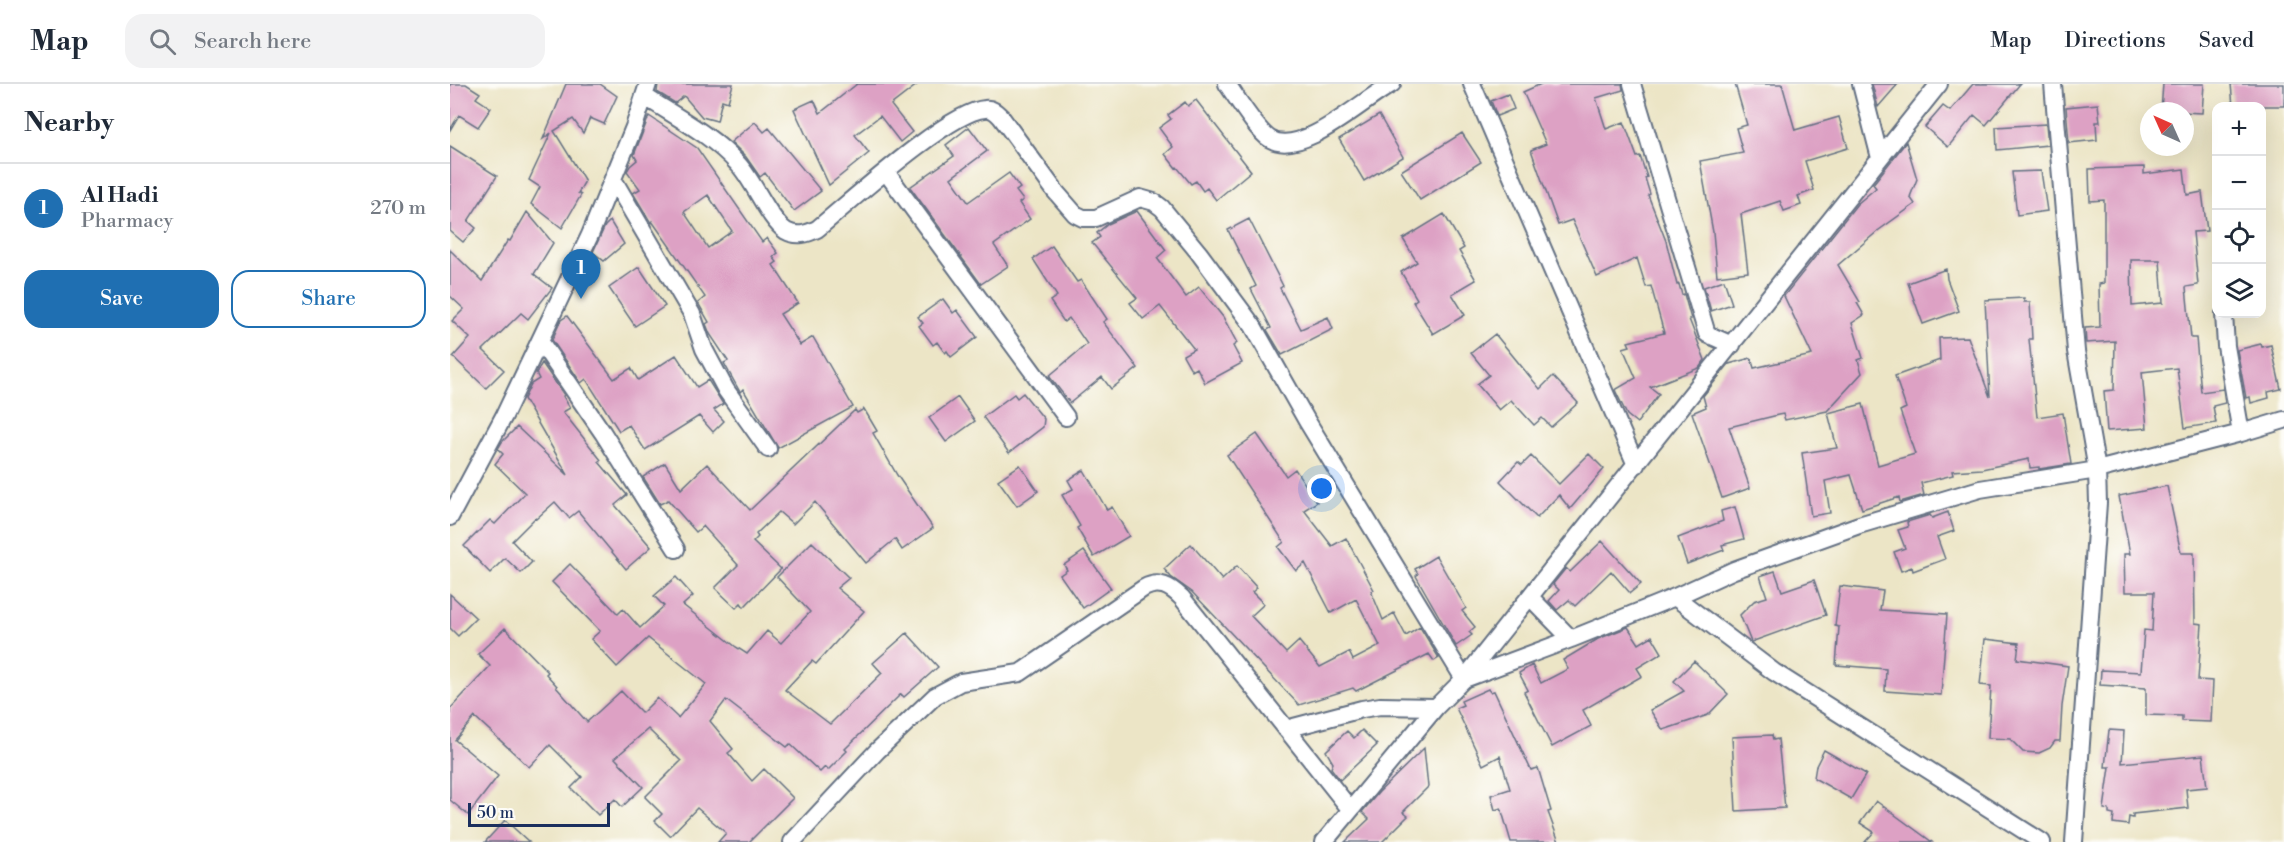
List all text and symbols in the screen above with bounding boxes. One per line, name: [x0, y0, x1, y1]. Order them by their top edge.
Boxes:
search box: [125, 14, 545, 68]
text: Map: [30, 24, 89, 59]
icon: search: [146, 25, 179, 58]
text: Search here: [194, 28, 311, 55]
text: Map: [1990, 28, 2032, 54]
text: Directions: [2065, 28, 2166, 54]
text: Saved: [2199, 28, 2254, 54]
north arrow: [2140, 102, 2194, 156]
map controls: [2212, 102, 2266, 318]
button: +: [2212, 102, 2266, 156]
text: Nearby: [24, 107, 114, 139]
button: −: [2212, 156, 2266, 210]
text: Al Hadi: [81, 182, 158, 209]
text: 1: [39, 196, 48, 221]
text: 270 m: [370, 196, 426, 221]
text: Pharmacy: [81, 209, 173, 234]
button: locate: [2212, 210, 2266, 264]
pin: 1: [562, 250, 600, 299]
button: layers: [2212, 264, 2266, 318]
button: Save: [24, 270, 219, 328]
button: Share: [231, 270, 426, 328]
your location: [1307, 474, 1336, 503]
scale bar: [468, 800, 610, 828]
text: 50 m: [477, 803, 514, 823]

